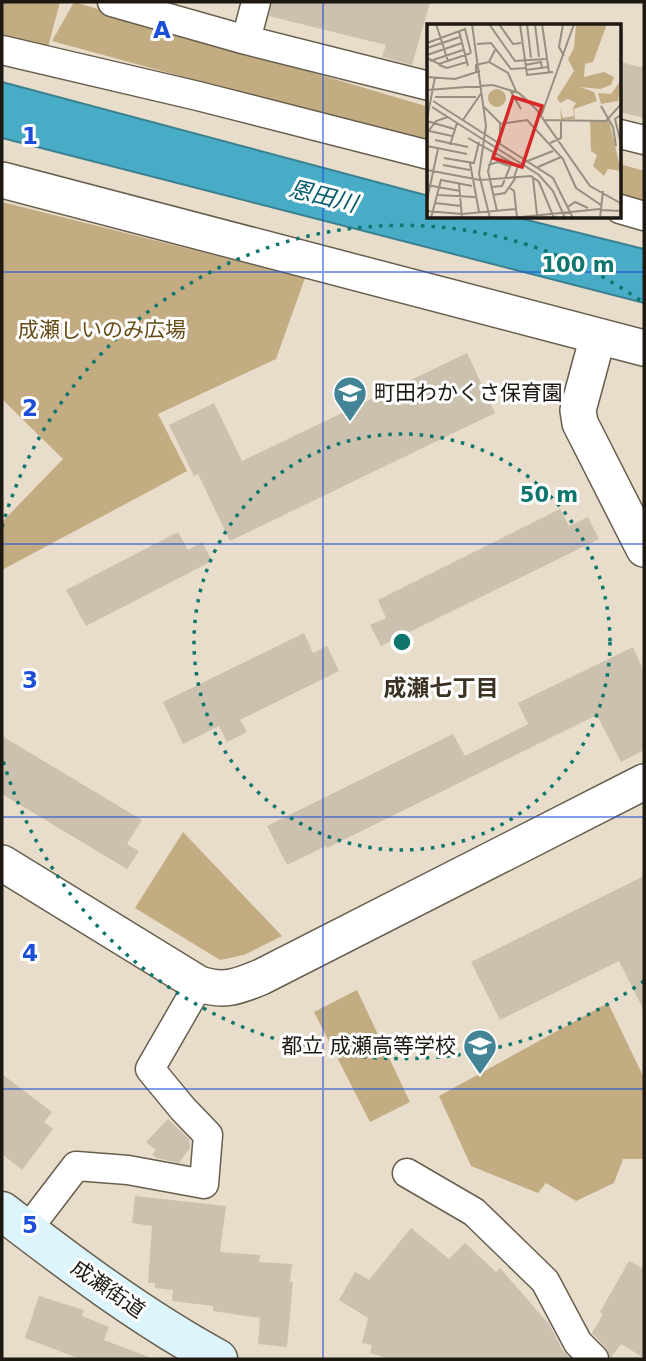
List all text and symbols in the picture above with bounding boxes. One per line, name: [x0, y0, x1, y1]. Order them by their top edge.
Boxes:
text: A: [153, 17, 171, 43]
inset map: [427, 24, 622, 219]
text: 1: [22, 123, 38, 149]
water label: 恩田川: [286, 175, 363, 218]
text: 100 m: [541, 253, 615, 277]
park label: 成瀬しいのみ広場: [18, 318, 186, 342]
school or university icon: 町田わかくさ保育園: [331, 374, 369, 423]
place label: 町田わかくさ保育園: [374, 381, 563, 405]
text: 2: [22, 395, 38, 421]
text: 50 m: [520, 483, 578, 507]
centre of rings: [390, 630, 414, 654]
text: 3: [22, 667, 38, 693]
district label: 成瀬七丁目: [384, 675, 499, 701]
text: 4: [22, 940, 38, 966]
school or university icon: 都立 成瀬高等学校: [461, 1027, 499, 1076]
place label: 都立 成瀬高等学校: [281, 1034, 456, 1058]
text: 5: [22, 1212, 38, 1238]
street label: 成瀬街道: [67, 1255, 149, 1323]

